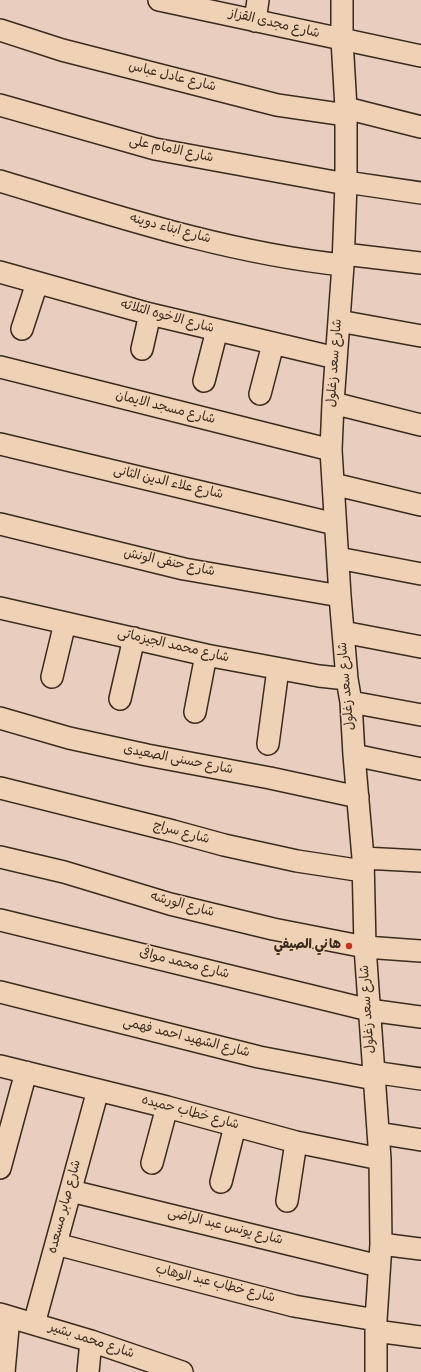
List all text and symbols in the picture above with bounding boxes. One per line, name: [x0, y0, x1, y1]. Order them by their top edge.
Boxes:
street label: شارع مجدى القزاز: [227, 7, 321, 43]
street label: شارع عادل عباس: [127, 60, 217, 96]
street label: شارع الامام على: [127, 134, 215, 168]
street label: شارع ابناء دوينه: [128, 212, 212, 248]
street label: شارع الاخوه الثلاثه: [119, 298, 215, 338]
street label: شارع سعد زغلول: [325, 318, 347, 408]
street label: شارع مسجد الايمان: [114, 389, 216, 429]
street label: شارع علاء الدين الثانى: [112, 464, 224, 504]
street label: شارع حنفى الونش: [122, 547, 216, 581]
street label: شارع محمد الجيزماتى: [116, 627, 230, 667]
street label: شارع سعد زغلول: [336, 641, 360, 731]
street label: شارع حسنى الصعيدى: [122, 743, 234, 779]
street label: شارع سراج: [151, 819, 211, 849]
street label: شارع الورشه: [148, 890, 216, 922]
place label: هاني الصيفي: [274, 938, 341, 954]
marker: هاني الصيفي: [344, 941, 354, 951]
street label: شارع محمد موافى: [137, 946, 231, 984]
street label: شارع سعد زغلول: [358, 964, 380, 1054]
street label: شارع الشهيد احمد فهمى: [121, 1016, 251, 1062]
street label: شارع خطاب حميده: [139, 1093, 241, 1135]
street label: شارع صابر مسعده: [46, 1158, 86, 1256]
street label: شارع يونس عبد الراضى: [166, 1206, 284, 1250]
street label: شارع خطاب عبد الوهاب: [154, 1263, 276, 1307]
street label: شارع محمد بشير: [46, 1321, 136, 1363]

